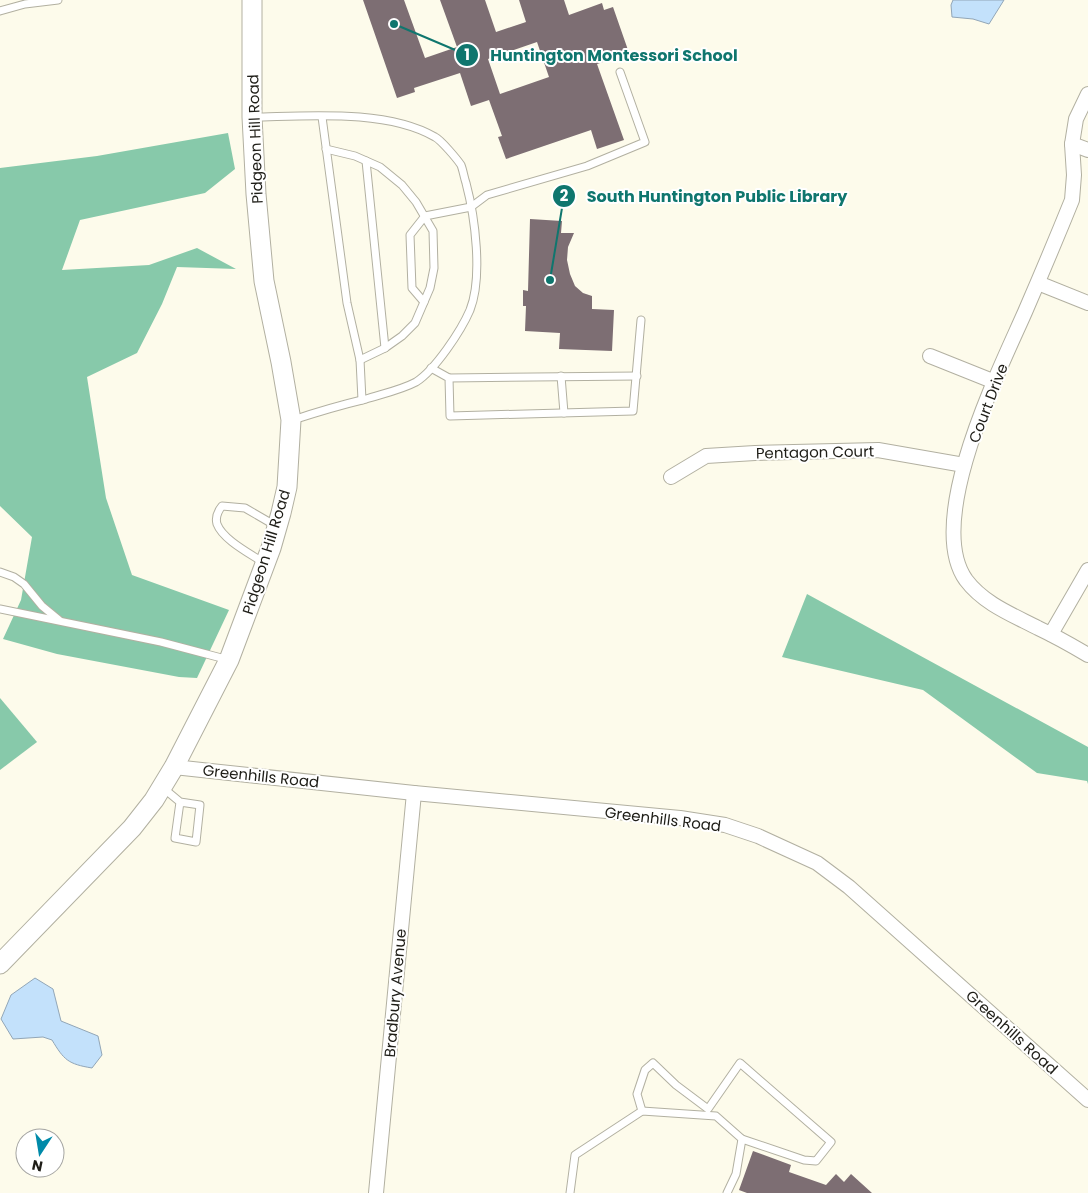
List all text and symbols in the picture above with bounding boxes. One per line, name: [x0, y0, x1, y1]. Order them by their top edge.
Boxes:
callout: Huntington Montessori School: [455, 40, 747, 71]
text: 1: [464, 44, 470, 65]
text: Huntington Montessori School: [490, 44, 738, 67]
street label: Pidgeon Hill Road: [242, 74, 268, 204]
callout: South Huntington Public Library: [552, 180, 857, 211]
text: 2: [560, 185, 569, 206]
text: South Huntington Public Library: [587, 185, 848, 208]
street label: Court Drive: [963, 360, 1013, 446]
street label: Pentagon Court: [756, 440, 874, 464]
street label: Pidgeon Hill Road: [237, 487, 295, 617]
street label: Greenhills Road: [202, 759, 320, 793]
street label: Greenhills Road: [604, 801, 722, 837]
street label: Bradbury Avenue: [379, 928, 411, 1058]
street label: Greenhills Road: [962, 985, 1062, 1079]
north arrow: [15, 1128, 65, 1178]
text: N: [30, 1155, 45, 1177]

